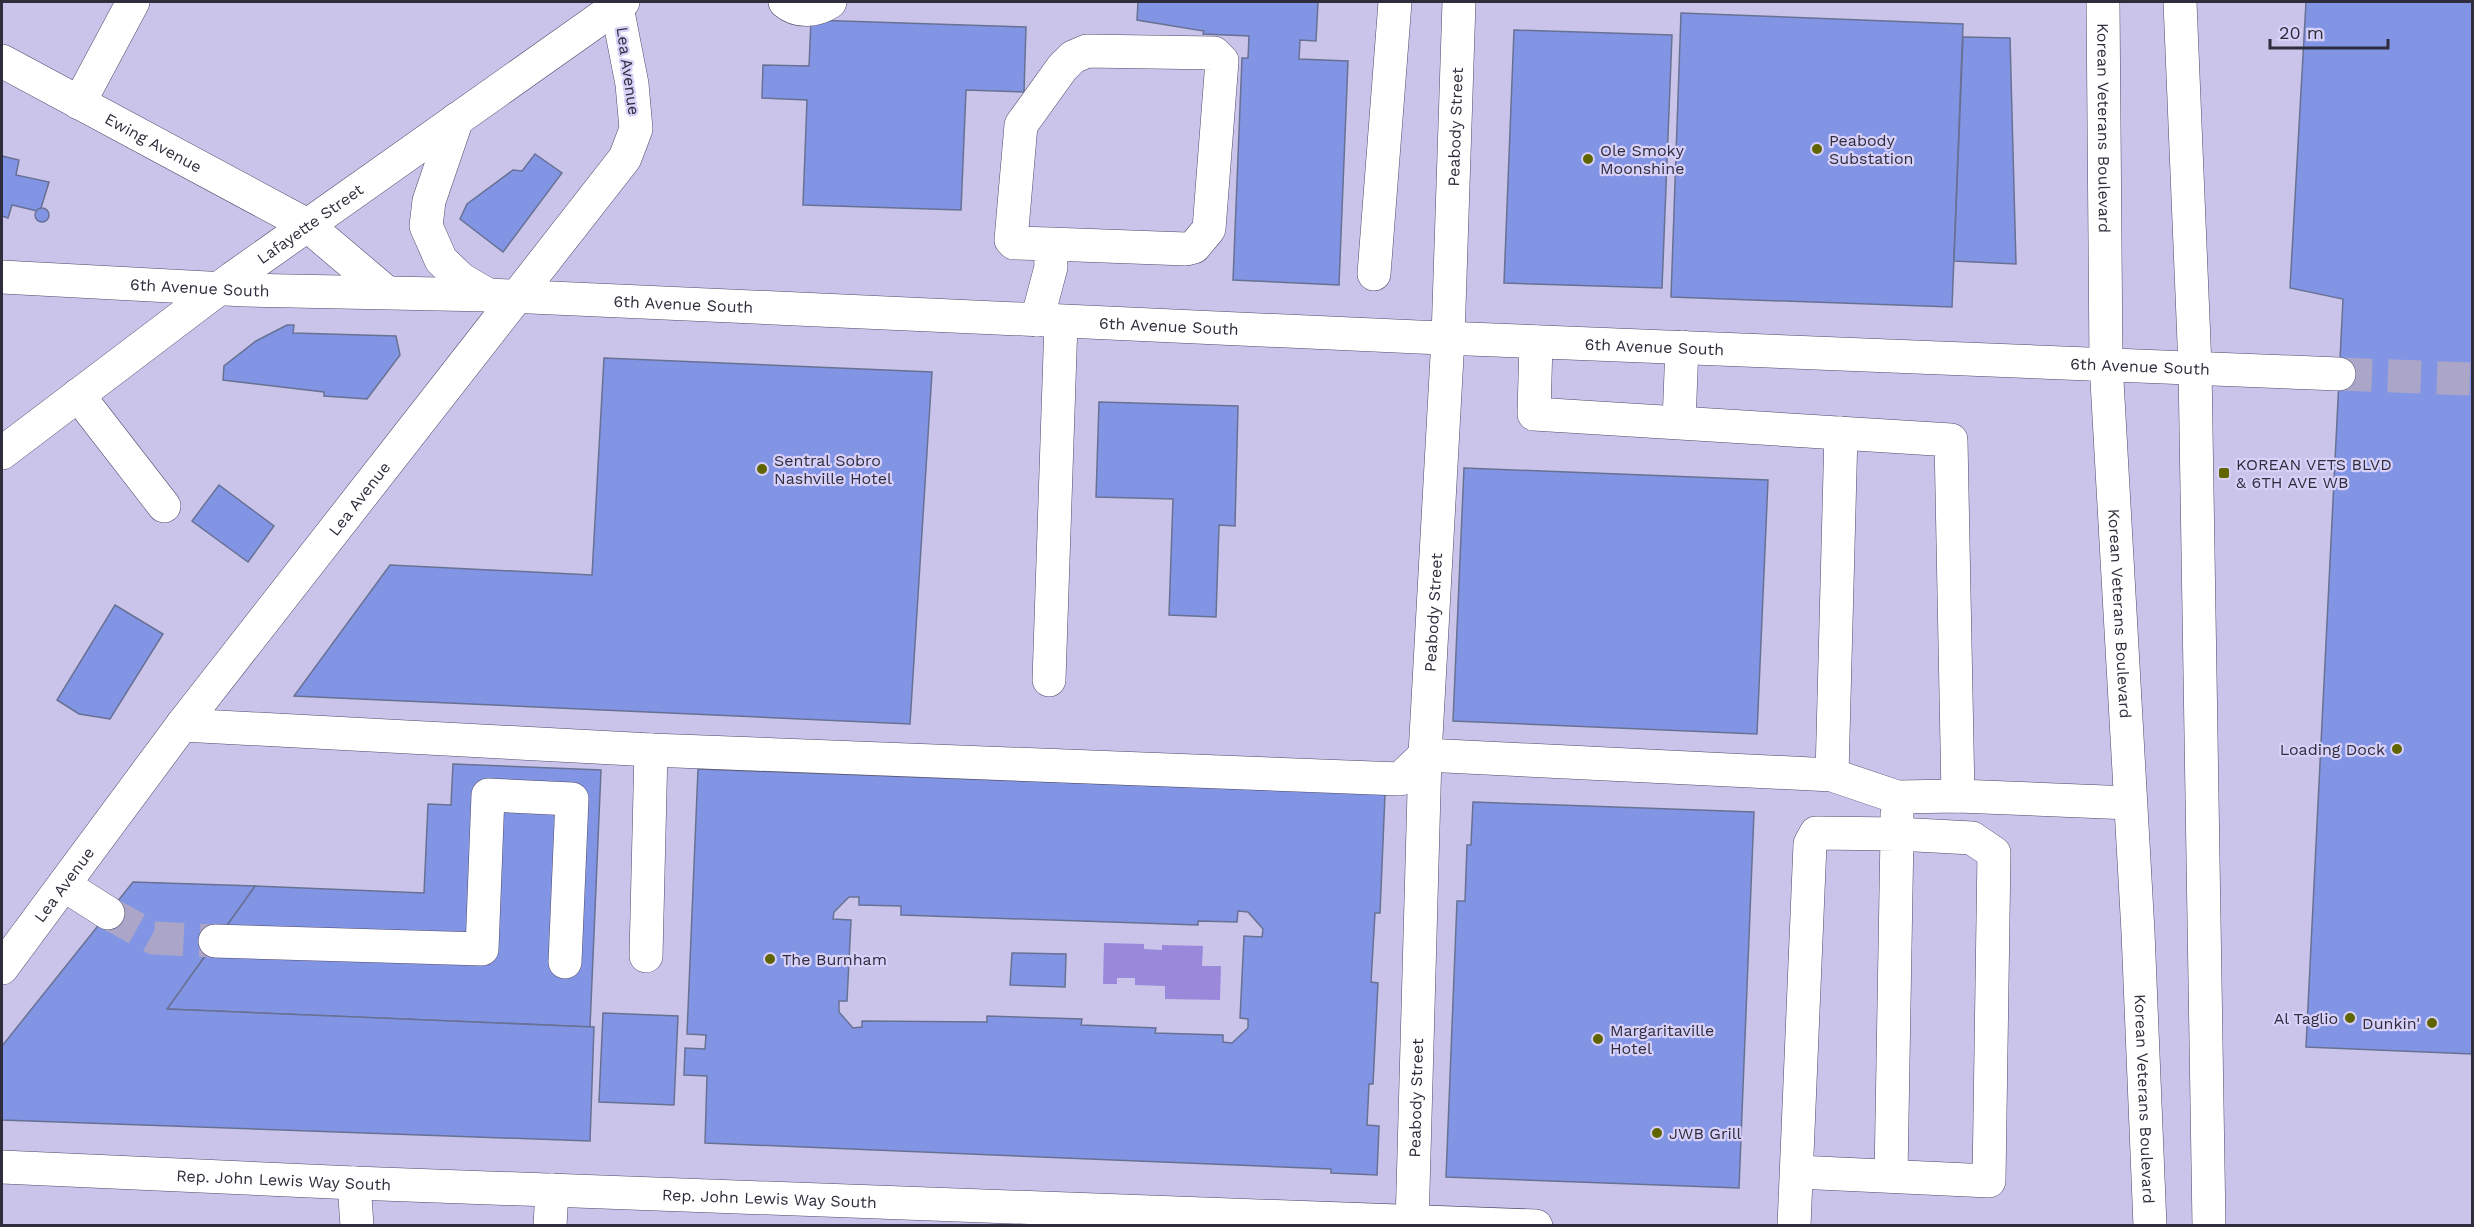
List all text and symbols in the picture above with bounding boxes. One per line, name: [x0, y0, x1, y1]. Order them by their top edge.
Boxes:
scale bar: [2270, 12, 2388, 50]
text: 20 m: [2279, 22, 2324, 43]
street label: Korean Veterans Boulevard: [2094, 23, 2114, 233]
street label: Lea Avenue: [612, 26, 644, 116]
street label: Peabody Street: [1443, 67, 1466, 187]
street label: Ewing Avenue: [102, 109, 205, 176]
place label: Peabody Substation: [1829, 131, 1913, 168]
place label: Ole Smoky Moonshine: [1600, 141, 1685, 178]
marker: Peabody Substation: [1810, 142, 1824, 156]
marker: Ole Smoky Moonshine: [1581, 152, 1595, 166]
street label: Lafayette Street: [253, 179, 367, 268]
street label: 6th Avenue South: [129, 274, 270, 300]
street label: 6th Avenue South: [613, 291, 754, 316]
street label: 6th Avenue South: [1099, 313, 1239, 338]
street label: 6th Avenue South: [1584, 334, 1725, 359]
street label: 6th Avenue South: [2070, 354, 2210, 378]
place label: Sentral Sobro Nashville Hotel: [774, 451, 892, 488]
place label: KOREAN VETS BLVD & 6TH AVE WB: [2236, 455, 2392, 492]
street label: Lea Avenue: [324, 458, 394, 539]
marker: Sentral Sobro Nashville Hotel: [755, 462, 769, 476]
marker: KOREAN VETS BLVD & 6TH AVE WB: [2217, 466, 2231, 480]
street label: Korean Veterans Boulevard: [2105, 508, 2135, 719]
street label: Peabody Street: [1420, 552, 1446, 672]
place label: Loading Dock: [2280, 740, 2385, 759]
marker: Loading Dock: [2390, 742, 2404, 756]
street label: Lea Avenue: [30, 843, 98, 926]
place label: The Burnham: [782, 950, 887, 969]
marker: The Burnham: [763, 952, 777, 966]
street label: Korean Veterans Boulevard: [2131, 994, 2159, 1204]
place label: Al Taglio: [2274, 1009, 2338, 1028]
marker: Al Taglio: [2343, 1011, 2357, 1025]
place label: Dunkin': [2362, 1014, 2420, 1033]
marker: Dunkin': [2425, 1016, 2439, 1030]
place label: Margaritaville Hotel: [1610, 1021, 1714, 1058]
marker: Margaritaville Hotel: [1591, 1032, 1605, 1046]
street label: Peabody Street: [1404, 1038, 1427, 1158]
place label: JWB Grill: [1669, 1124, 1742, 1143]
marker: JWB Grill: [1650, 1126, 1664, 1140]
street label: Rep. John Lewis Way South: [176, 1165, 392, 1194]
street label: Rep. John Lewis Way South: [662, 1185, 877, 1212]

